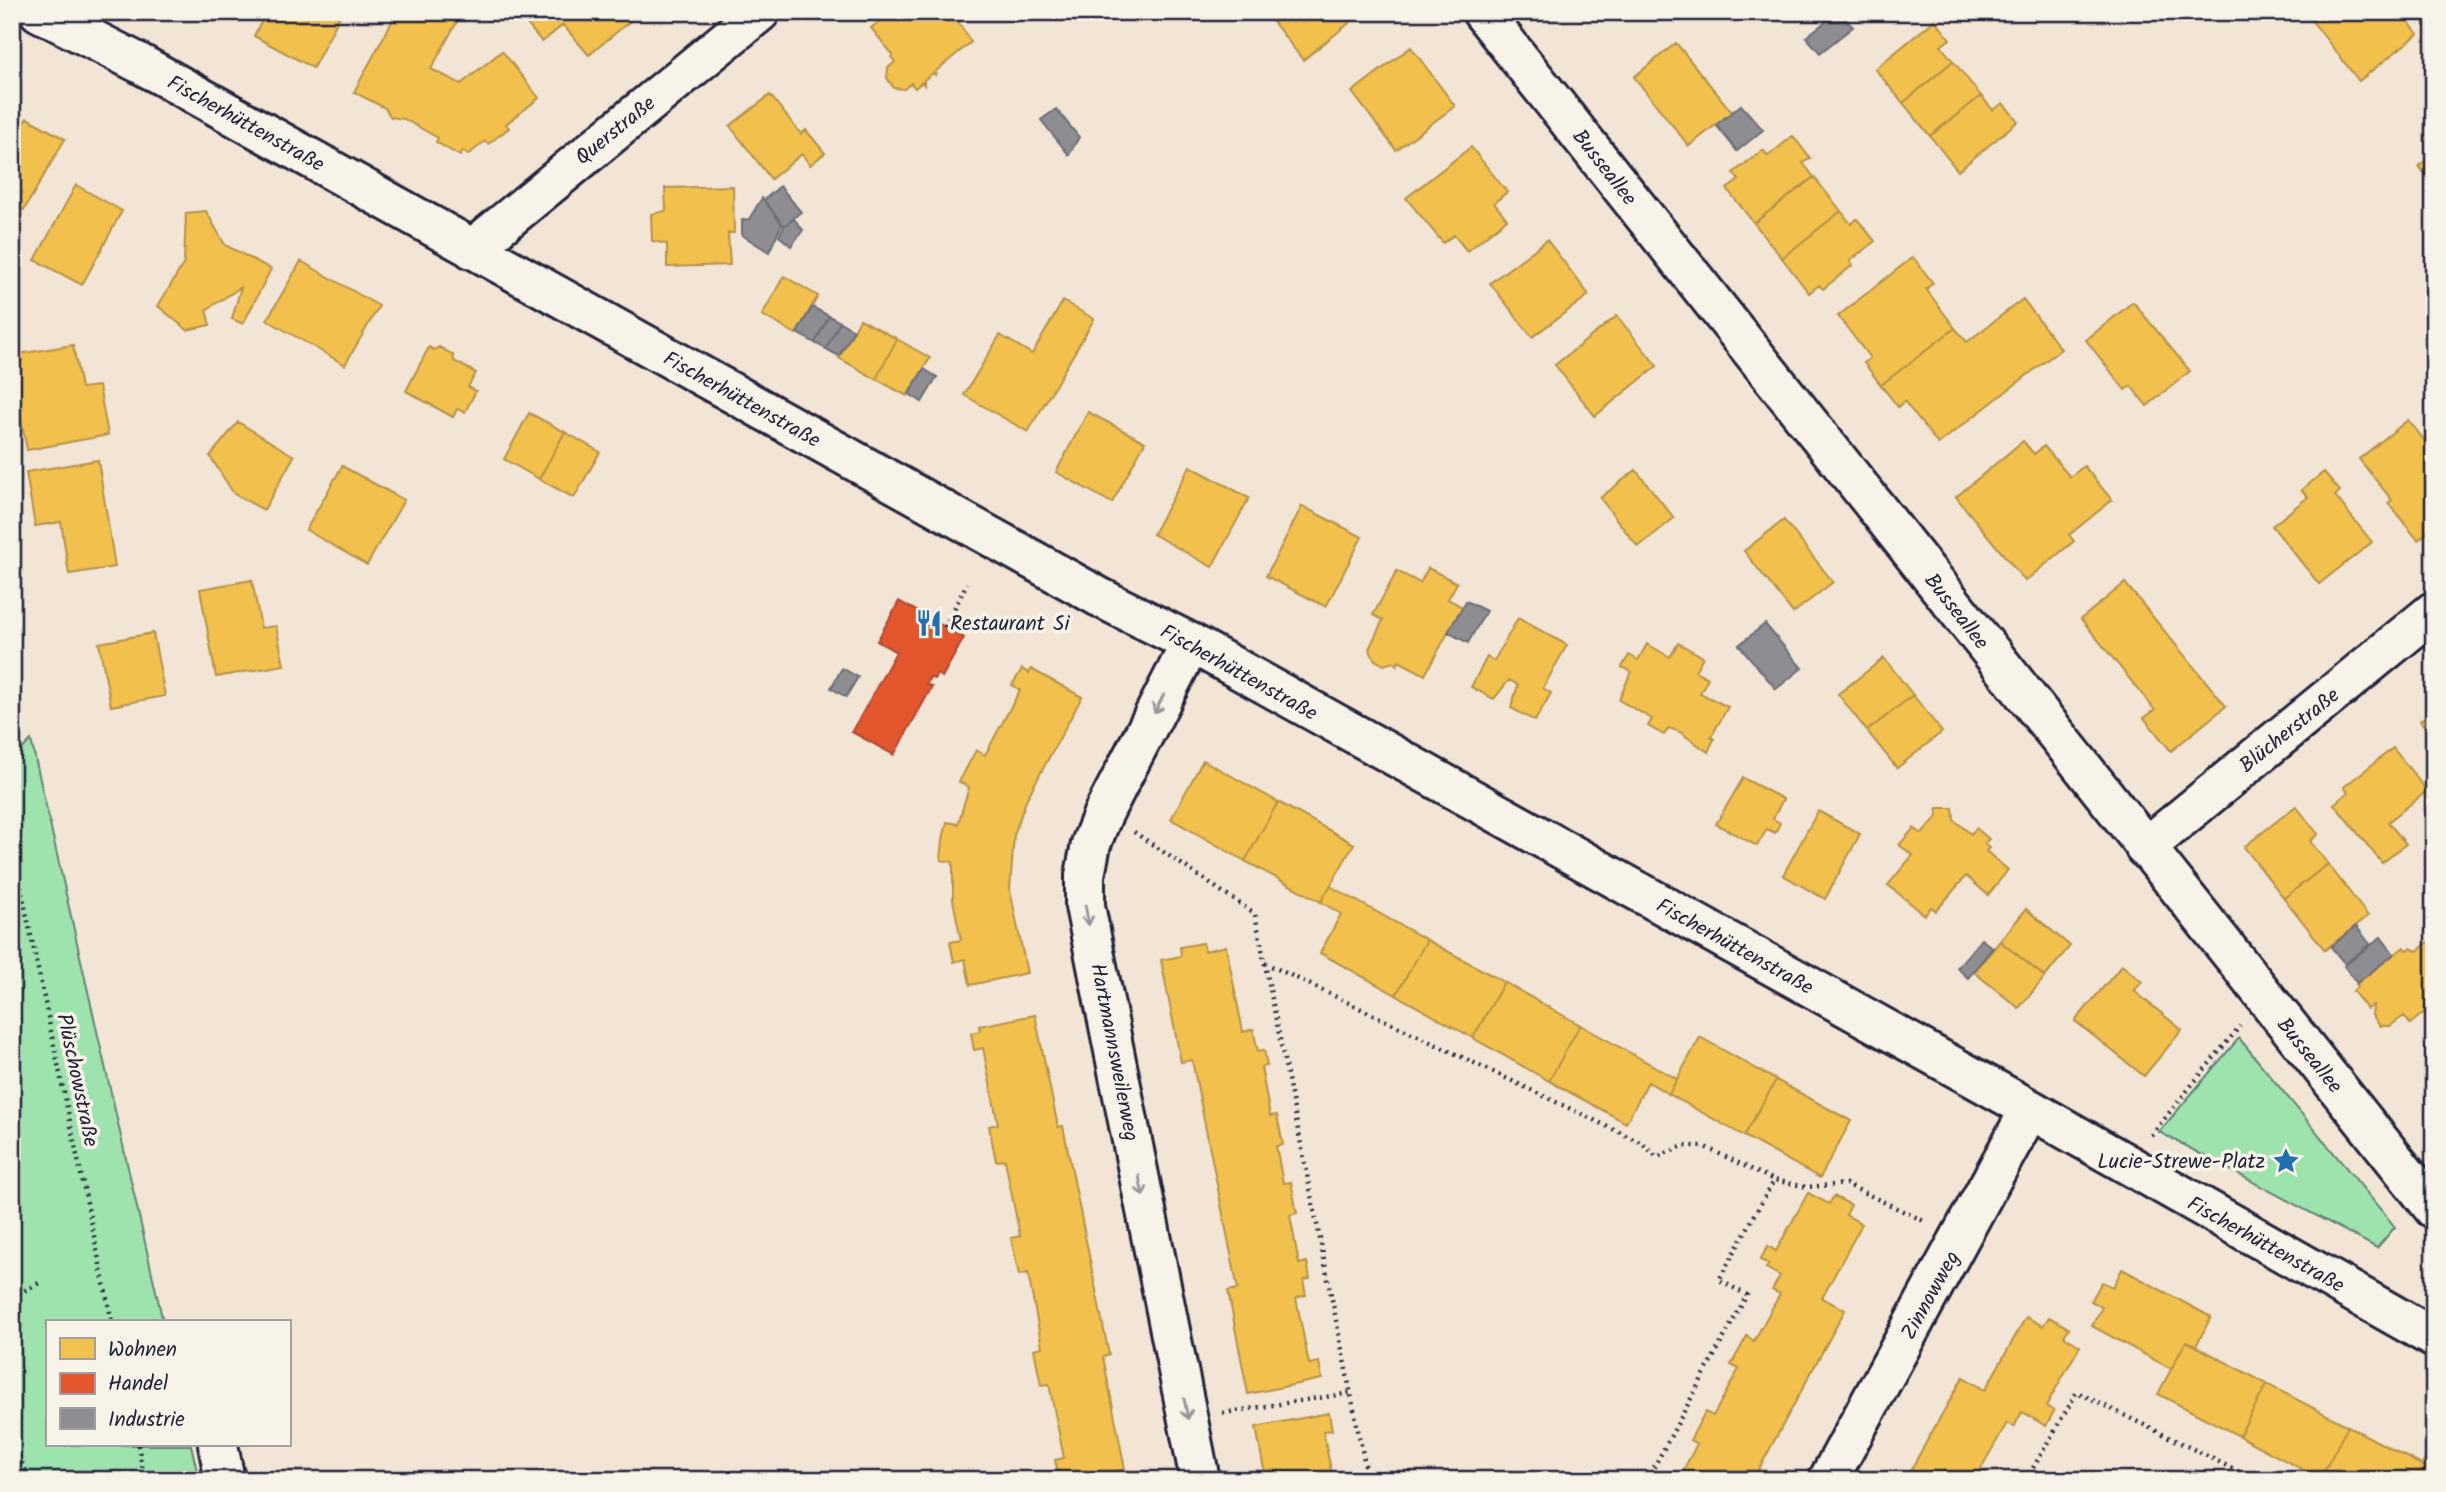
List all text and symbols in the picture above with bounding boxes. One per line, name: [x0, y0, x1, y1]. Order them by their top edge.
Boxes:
street label: Fischerhüttenstraße: [160, 67, 331, 182]
street label: Querstraße: [568, 88, 664, 174]
street label: Busseallee: [1563, 122, 1645, 214]
street label: Fischerhüttenstraße: [656, 343, 827, 458]
street label: Busseallee: [1915, 566, 1997, 658]
restaurant icon: Restaurant Si: [914, 608, 944, 638]
place label: Restaurant Si: [950, 608, 1070, 641]
street label: Fischerhüttenstraße: [1153, 616, 1324, 731]
street label: Blücherstraße: [2232, 680, 2348, 782]
one-way arrow: [1152, 693, 1166, 714]
street label: Fischerhüttenstraße: [1649, 890, 1820, 1005]
one-way arrow: [1081, 903, 1094, 926]
street label: Hartmannsweilerweg: [1080, 960, 1147, 1144]
street label: Plüschowstraße: [46, 1011, 107, 1150]
street label: Busseallee: [2268, 1011, 2350, 1102]
place label: Lucie-Strewe-Platz: [2097, 1146, 2265, 1179]
place icon: Lucie-Strewe-Platz: [2271, 1146, 2301, 1176]
one-way arrow: [1135, 1174, 1149, 1197]
street label: Fischerhüttenstraße: [2180, 1188, 2351, 1303]
street label: Zinnowweg: [1893, 1245, 1969, 1346]
legend: [46, 1320, 290, 1446]
text: Wohnen: [108, 1334, 177, 1367]
text: Handel: [108, 1368, 168, 1401]
one-way arrow: [1180, 1397, 1194, 1420]
text: Industrie: [108, 1404, 185, 1437]

